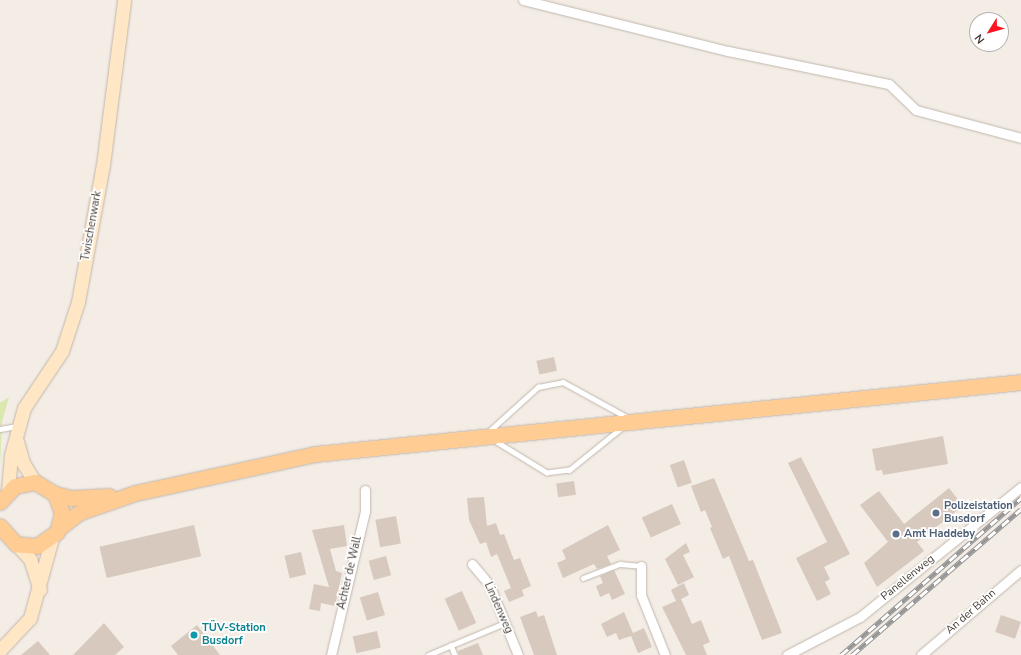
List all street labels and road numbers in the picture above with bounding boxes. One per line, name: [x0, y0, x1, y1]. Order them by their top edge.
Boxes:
street label: Twischenwark: [79, 190, 105, 262]
street label: Achter de Wall: [335, 535, 365, 611]
street label: Panellenweg: [879, 553, 937, 603]
street label: Lindenweg: [481, 580, 515, 636]
street label: An der Bahn: [943, 587, 999, 637]

